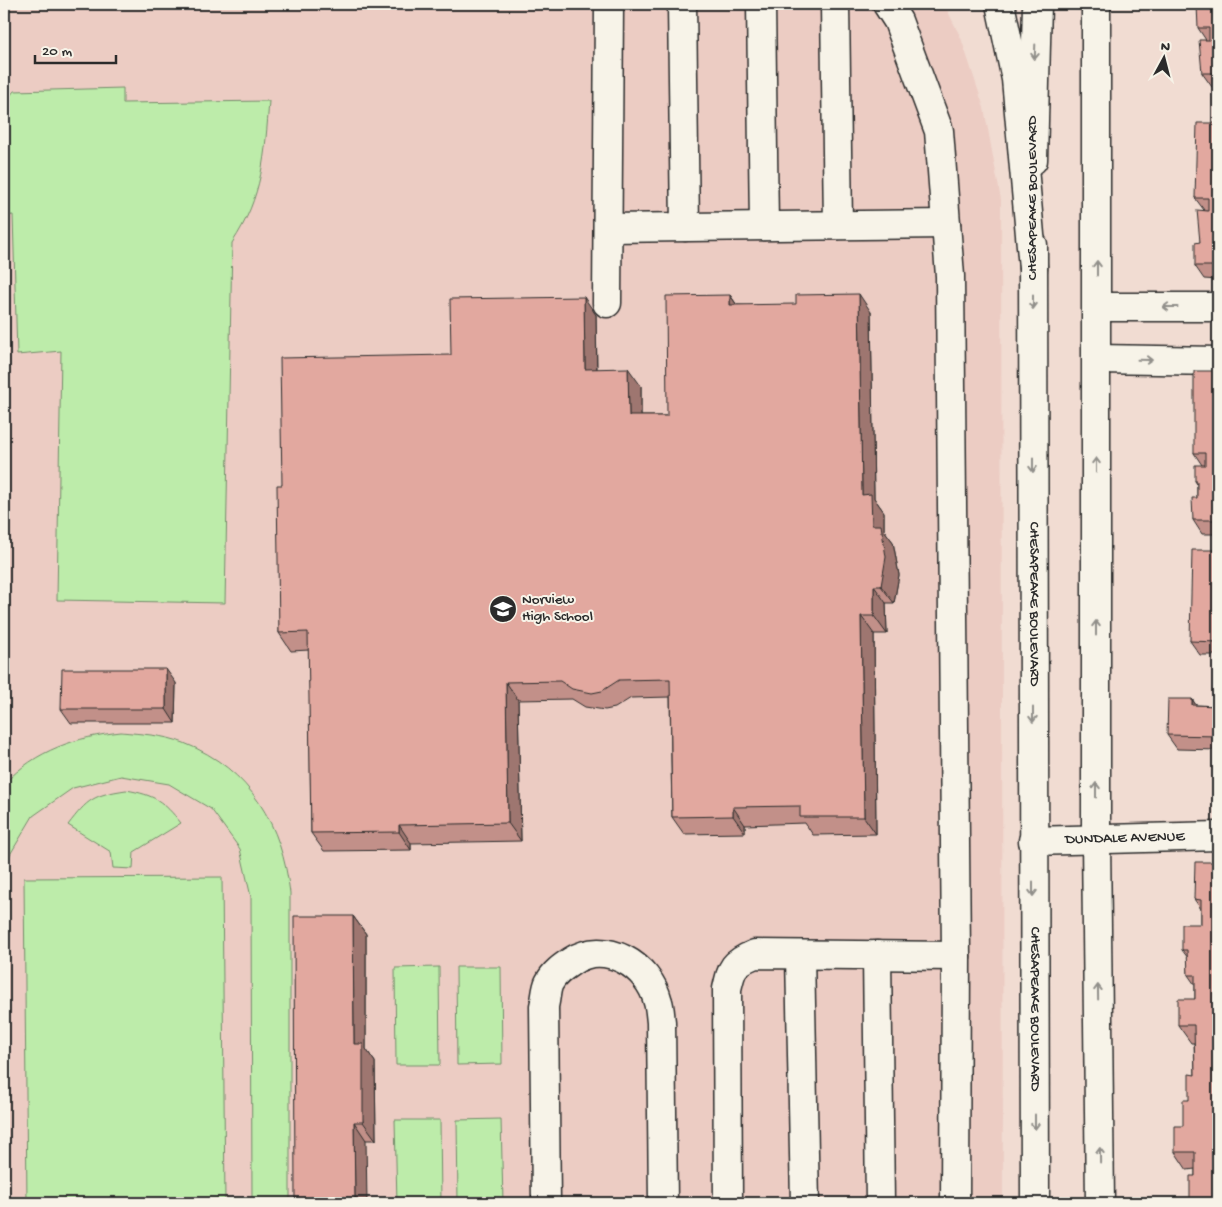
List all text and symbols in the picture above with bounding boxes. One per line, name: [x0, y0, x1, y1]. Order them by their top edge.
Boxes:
scale bar: [35, 32, 116, 64]
north arrow: [1140, 32, 1190, 82]
text: N: [1160, 39, 1171, 57]
text: 20 m: [42, 43, 72, 61]
one-way arrow: [1031, 44, 1040, 60]
street label: CHESAPEAKE BOULEVARD: [1024, 116, 1042, 280]
one-way arrow: [1092, 260, 1102, 276]
one-way arrow: [1028, 294, 1038, 310]
one-way arrow: [1162, 302, 1178, 312]
one-way arrow: [1137, 355, 1153, 365]
one-way arrow: [1028, 456, 1038, 473]
one-way arrow: [1091, 457, 1101, 474]
street label: CHESAPEAKE BOULEVARD: [1025, 522, 1043, 687]
place label: Norview High School: [522, 591, 593, 626]
school or university icon: Norview High School: [488, 594, 518, 624]
one-way arrow: [1091, 620, 1101, 636]
one-way arrow: [1028, 706, 1038, 723]
one-way arrow: [1091, 782, 1101, 798]
street label: DUNDALE AVENUE: [1064, 828, 1186, 849]
one-way arrow: [1028, 881, 1038, 897]
street label: CHESAPEAKE BOULEVARD: [1025, 927, 1044, 1092]
one-way arrow: [1093, 984, 1102, 1000]
one-way arrow: [1030, 1114, 1040, 1130]
one-way arrow: [1095, 1147, 1105, 1163]

